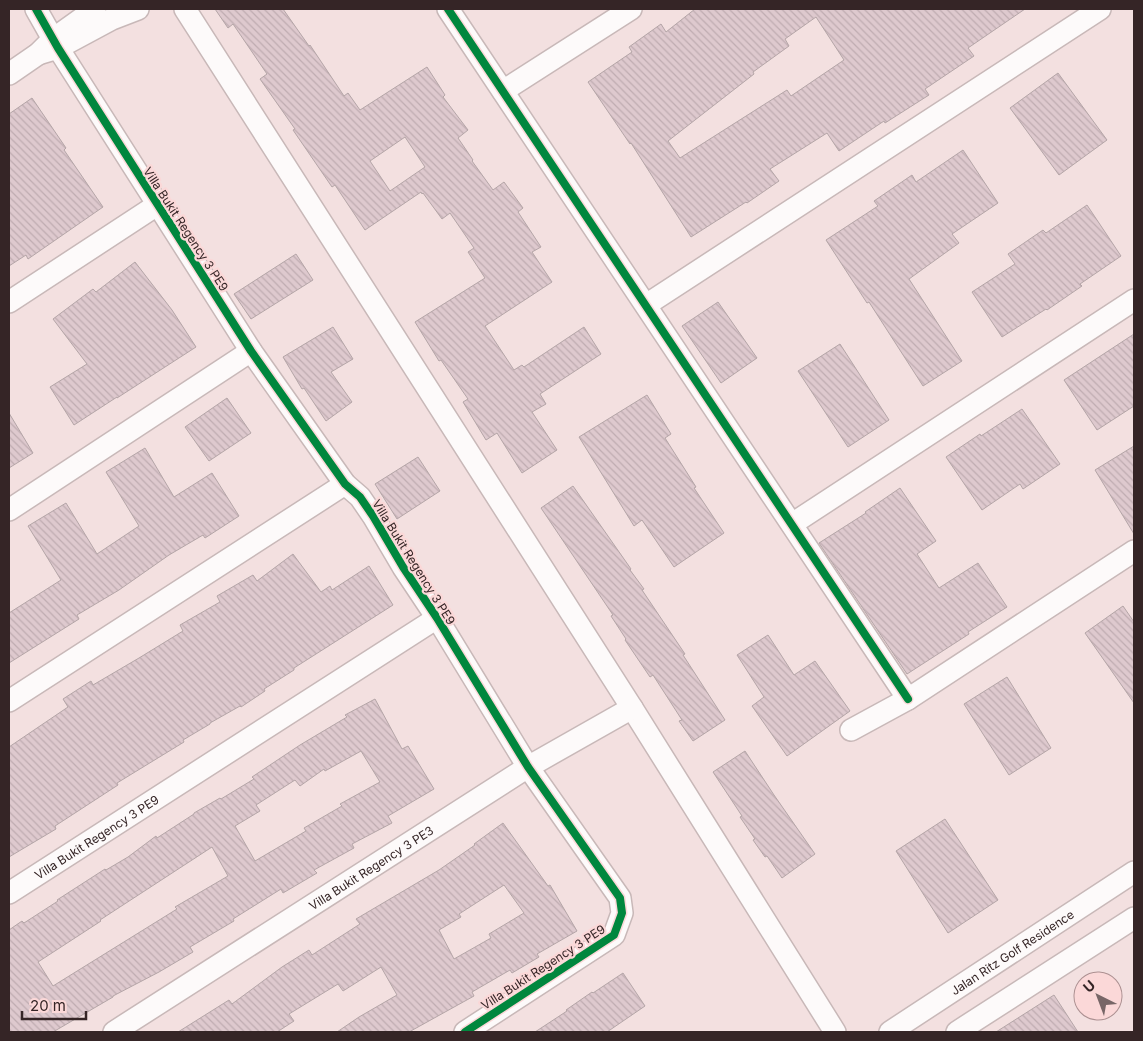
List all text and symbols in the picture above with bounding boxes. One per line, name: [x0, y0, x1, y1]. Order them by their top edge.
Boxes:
street label: Villa Bukit Regency 3 PE9: [140, 164, 232, 294]
street label: Villa Bukit Regency 3 PE9: [369, 497, 459, 627]
street label: Villa Bukit Regency 3 PE9: [32, 791, 161, 882]
street label: Villa Bukit Regency 3 PE3: [306, 822, 436, 913]
street label: Jalan Ritz Golf Residence: [948, 906, 1077, 998]
street label: Villa Bukit Regency 3 PE9: [478, 921, 608, 1013]
north arrow: [1073, 971, 1123, 1021]
text: U: [1079, 976, 1098, 996]
scale bar: [22, 988, 86, 1020]
text: 20 m: [30, 996, 66, 1015]

